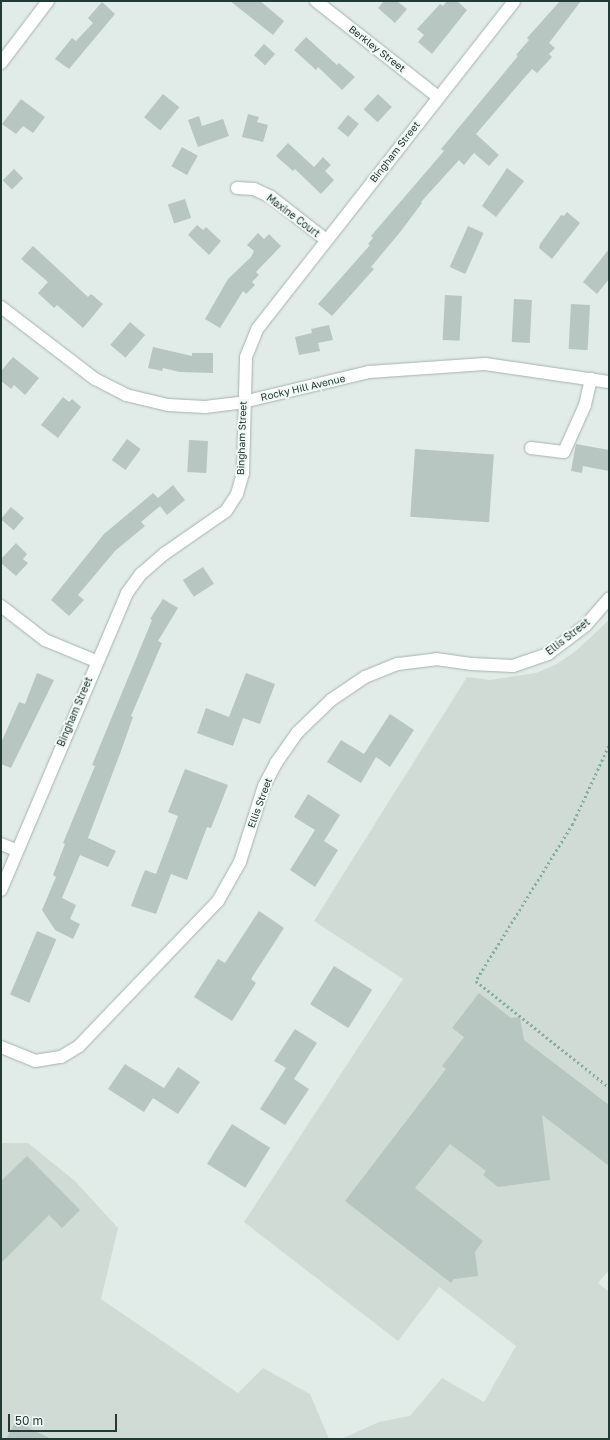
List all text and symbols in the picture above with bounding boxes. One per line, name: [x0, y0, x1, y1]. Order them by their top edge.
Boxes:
street label: Berkley Street: [346, 23, 408, 75]
street label: Bingham Street: [367, 119, 423, 185]
street label: Maxine Court: [264, 192, 322, 240]
street label: Rocky Hill Avenue: [260, 372, 346, 404]
street label: Bingham Street: [235, 401, 249, 475]
street label: Ellis Street: [544, 616, 592, 658]
street label: Bingham Street: [55, 675, 95, 749]
street label: Ellis Street: [245, 776, 275, 830]
scale bar: [10, 1406, 119, 1432]
text: 50 m: [15, 1413, 43, 1428]

